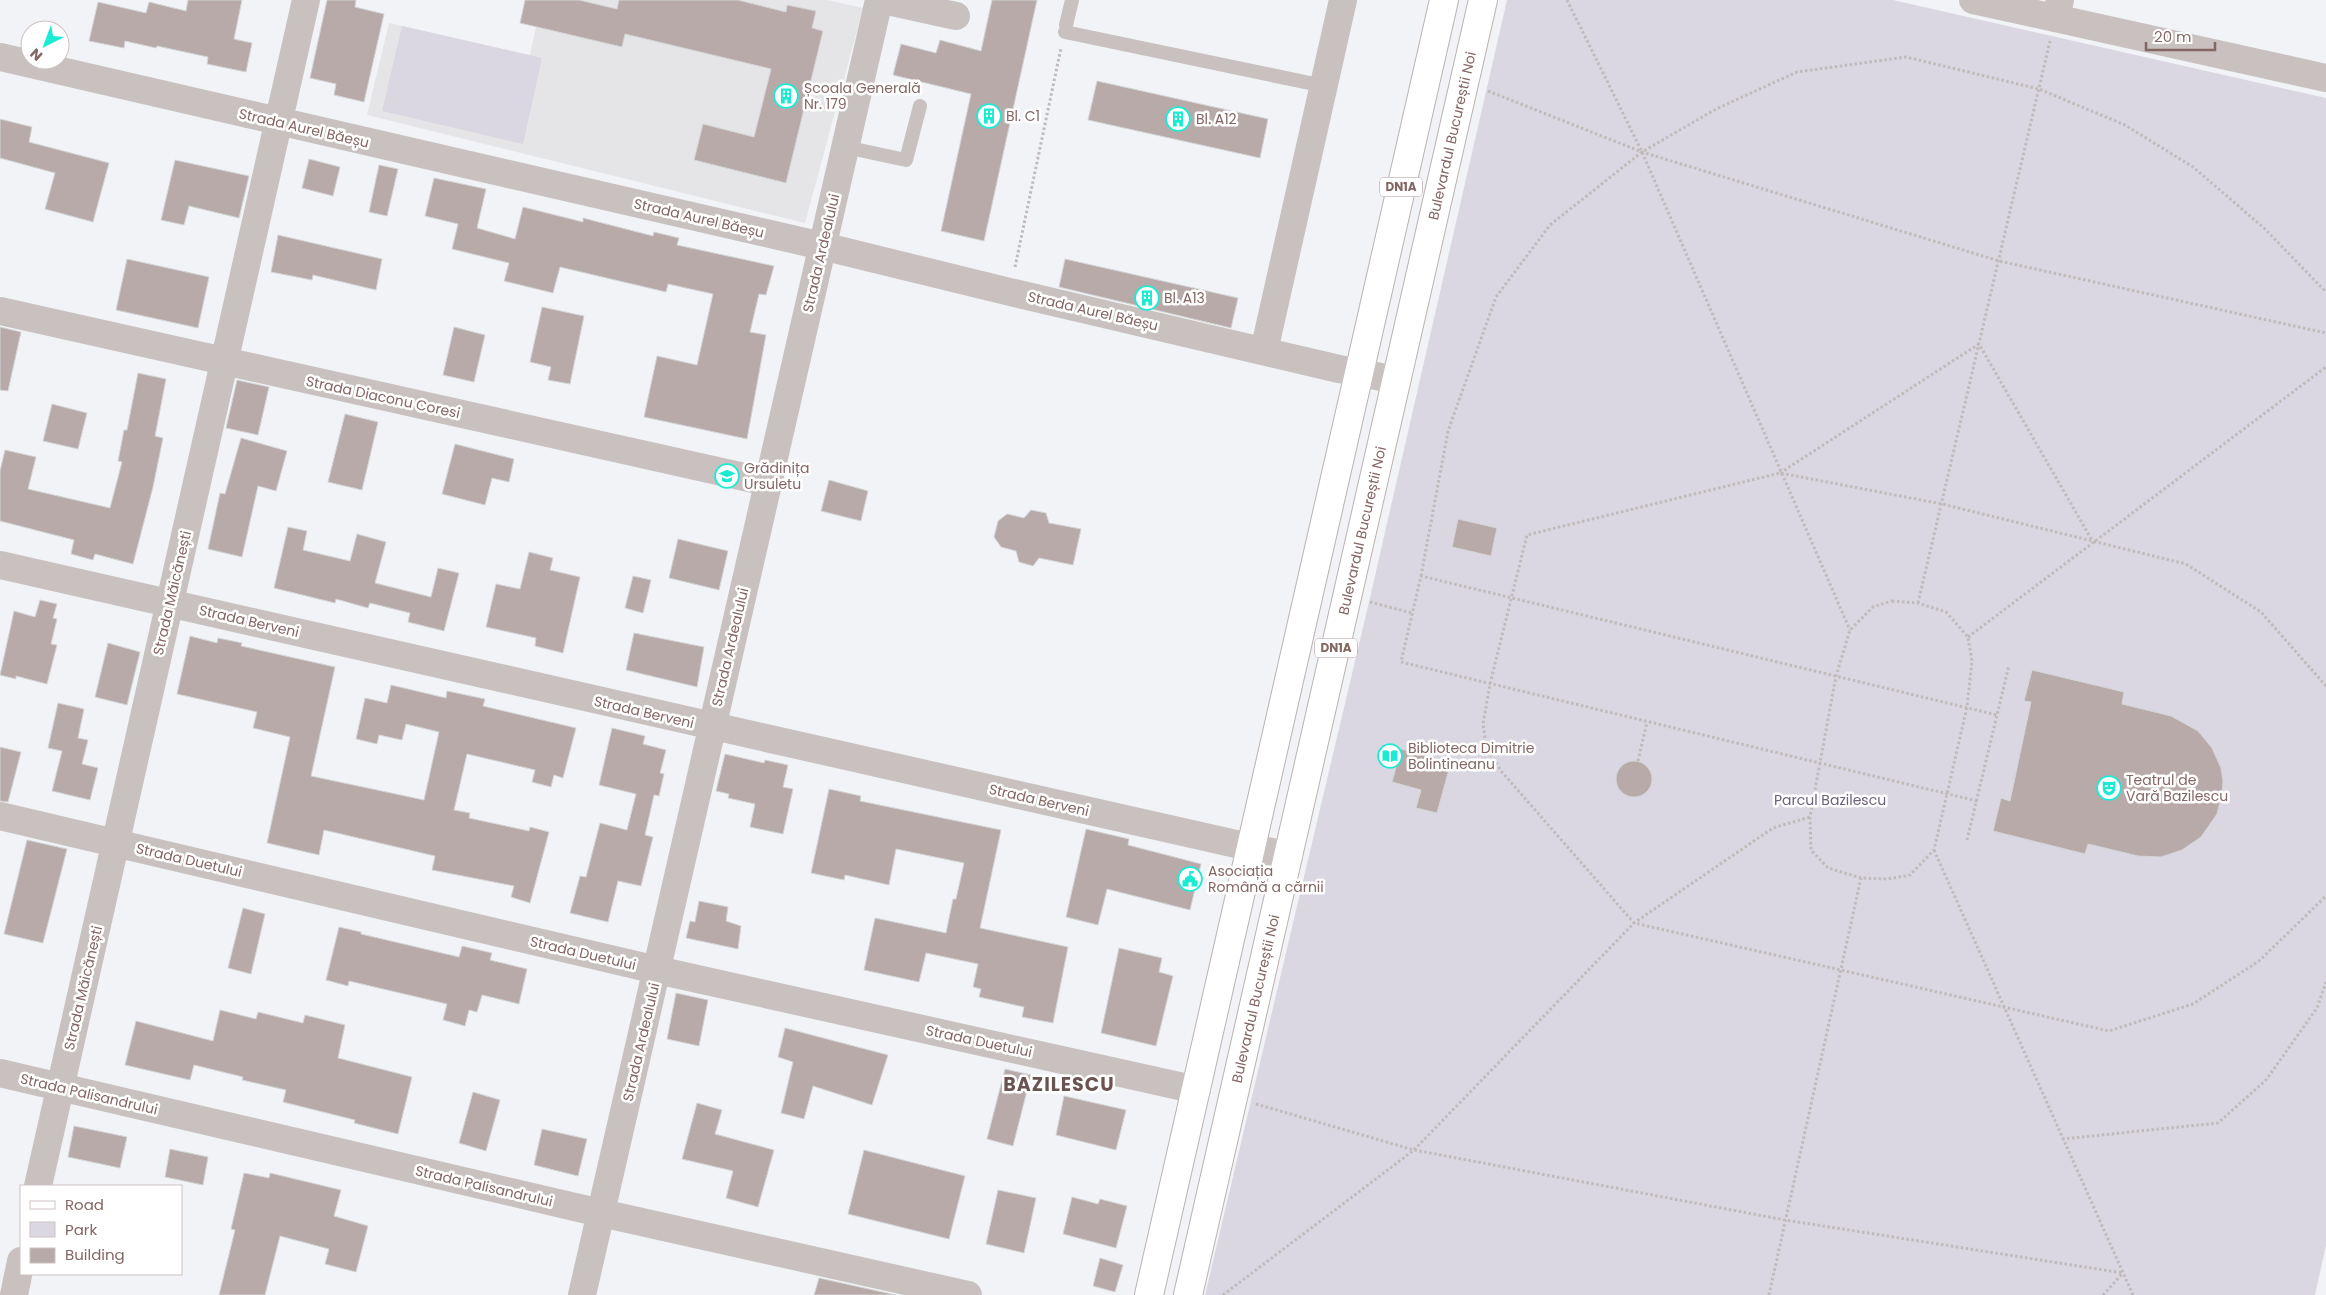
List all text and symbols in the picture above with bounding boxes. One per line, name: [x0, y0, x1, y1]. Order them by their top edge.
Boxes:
north arrow: [20, 20, 70, 70]
scale bar: [2146, 20, 2215, 52]
text: 20 m: [2154, 26, 2192, 47]
text: N: [26, 44, 47, 66]
street label: Bulevardul Bucureștii Noi: [1423, 50, 1481, 222]
place label: Școala Generală Nr. 179: [804, 78, 921, 114]
building icon: Școala Generală Nr. 179: [773, 83, 799, 109]
street label: Strada Aurel Băeșu: [237, 103, 371, 153]
building icon: Bl. C1: [976, 103, 1002, 129]
place label: Bl. C1: [1006, 106, 1040, 126]
building icon: Bl. A12: [1165, 106, 1191, 132]
place label: Bl. A12: [1196, 109, 1237, 129]
road number: DN1A: [1380, 178, 1422, 196]
street label: Strada Ardealului: [798, 192, 844, 314]
street label: Strada Aurel Băeșu: [632, 193, 766, 243]
building icon: Bl. A13: [1134, 285, 1160, 311]
street label: Strada Aurel Băeșu: [1026, 286, 1160, 336]
place label: Bl. A13: [1164, 288, 1205, 308]
street label: Strada Diaconu Coresi: [304, 371, 462, 423]
street label: Bulevardul Bucureștii Noi: [1333, 444, 1391, 617]
place label: Grădinița Ursuletu: [744, 458, 809, 494]
school or university icon: Grădinița Ursuletu: [714, 463, 740, 489]
street label: Strada Măicănești: [148, 529, 196, 657]
street label: Strada Ardealului: [707, 586, 753, 708]
street label: Strada Berveni: [197, 600, 301, 642]
road number: DN1A: [1315, 638, 1357, 658]
street label: Strada Berveni: [592, 691, 696, 733]
place label: Biblioteca Dimitrie Bolintineanu: [1408, 738, 1535, 774]
library icon: Biblioteca Dimitrie Bolintineanu: [1377, 743, 1403, 769]
place label: Teatrul de Vară Bazilescu: [2126, 770, 2228, 806]
theatre icon: Teatrul de Vară Bazilescu: [2096, 775, 2122, 801]
street label: Strada Berveni: [987, 779, 1091, 821]
park label: Parcul Bazilescu: [1774, 790, 1886, 810]
street label: Strada Duetului: [134, 838, 244, 882]
place label: Asociația Română a cărnii: [1208, 861, 1324, 897]
public building icon: Asociația Română a cărnii: [1177, 866, 1203, 892]
street label: Bulevardul Bucureștii Noi: [1227, 912, 1284, 1085]
street label: Strada Măicănești: [59, 924, 107, 1052]
street label: Strada Duetului: [528, 931, 638, 975]
street label: Strada Ardealului: [618, 981, 664, 1103]
street label: Strada Duetului: [924, 1020, 1034, 1062]
street label: Strada Palisandrului: [18, 1068, 160, 1120]
district label: BAZILESCU: [1003, 1071, 1115, 1098]
street label: Strada Palisandrului: [413, 1160, 555, 1212]
legend: [20, 1185, 182, 1275]
text: Road: [65, 1194, 104, 1215]
text: Park: [65, 1219, 97, 1240]
text: Building: [65, 1244, 125, 1265]

